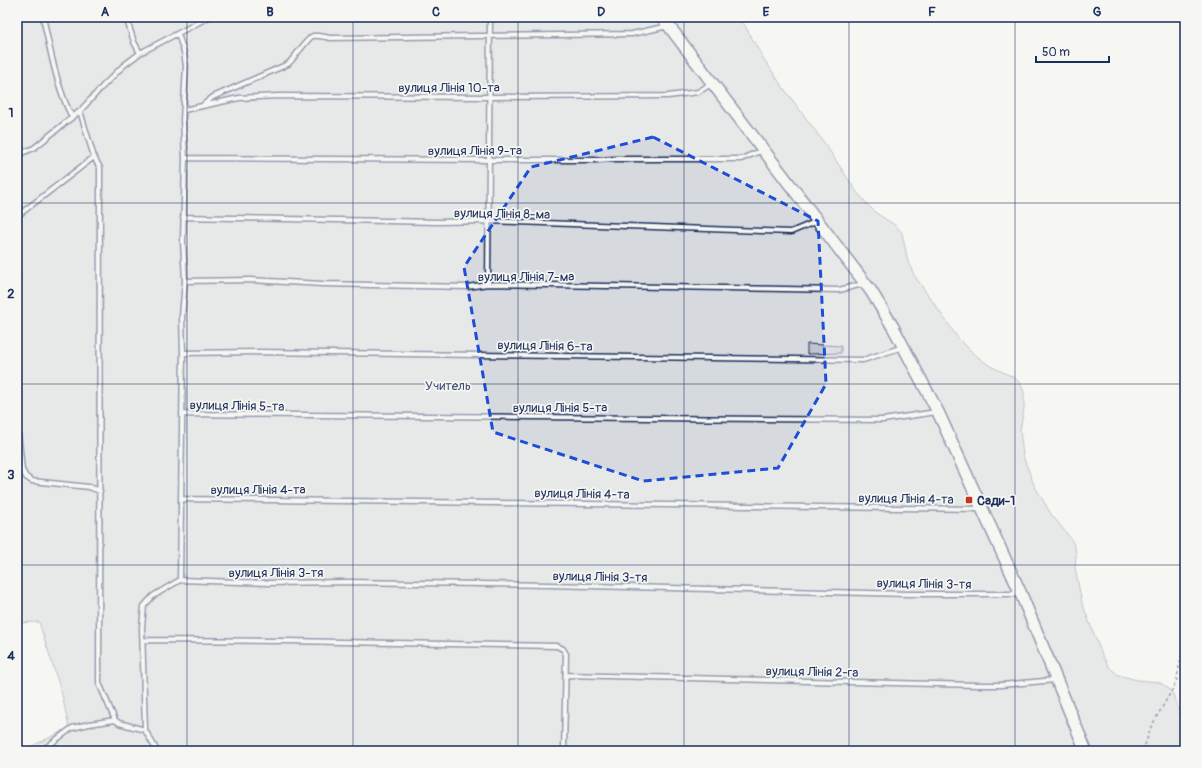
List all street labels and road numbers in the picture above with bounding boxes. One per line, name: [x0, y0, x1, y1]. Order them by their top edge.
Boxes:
street label: вулиця Лінія 10-та: [398, 80, 500, 96]
street label: вулиця Лінія 9-та: [428, 143, 522, 159]
street label: вулиця Лінія 8-ма: [454, 205, 550, 223]
street label: вулиця Лінія 7-ма: [478, 269, 574, 285]
street label: вулиця Лінія 6-та: [497, 337, 593, 355]
street label: вулиця Лінія 5-та: [190, 397, 284, 415]
street label: вулиця Лінія 5-та: [513, 400, 607, 416]
street label: вулиця Лінія 4-та: [210, 482, 306, 498]
street label: вулиця Лінія 4-та: [534, 485, 630, 503]
street label: вулиця Лінія 4-та: [858, 490, 954, 508]
street label: вулиця Лінія 3-тя: [229, 565, 323, 581]
street label: вулиця Лінія 3-тя: [552, 568, 648, 586]
street label: вулиця Лінія 3-тя: [876, 575, 972, 593]
street label: вулиця Лінія 2-га: [765, 663, 859, 681]

